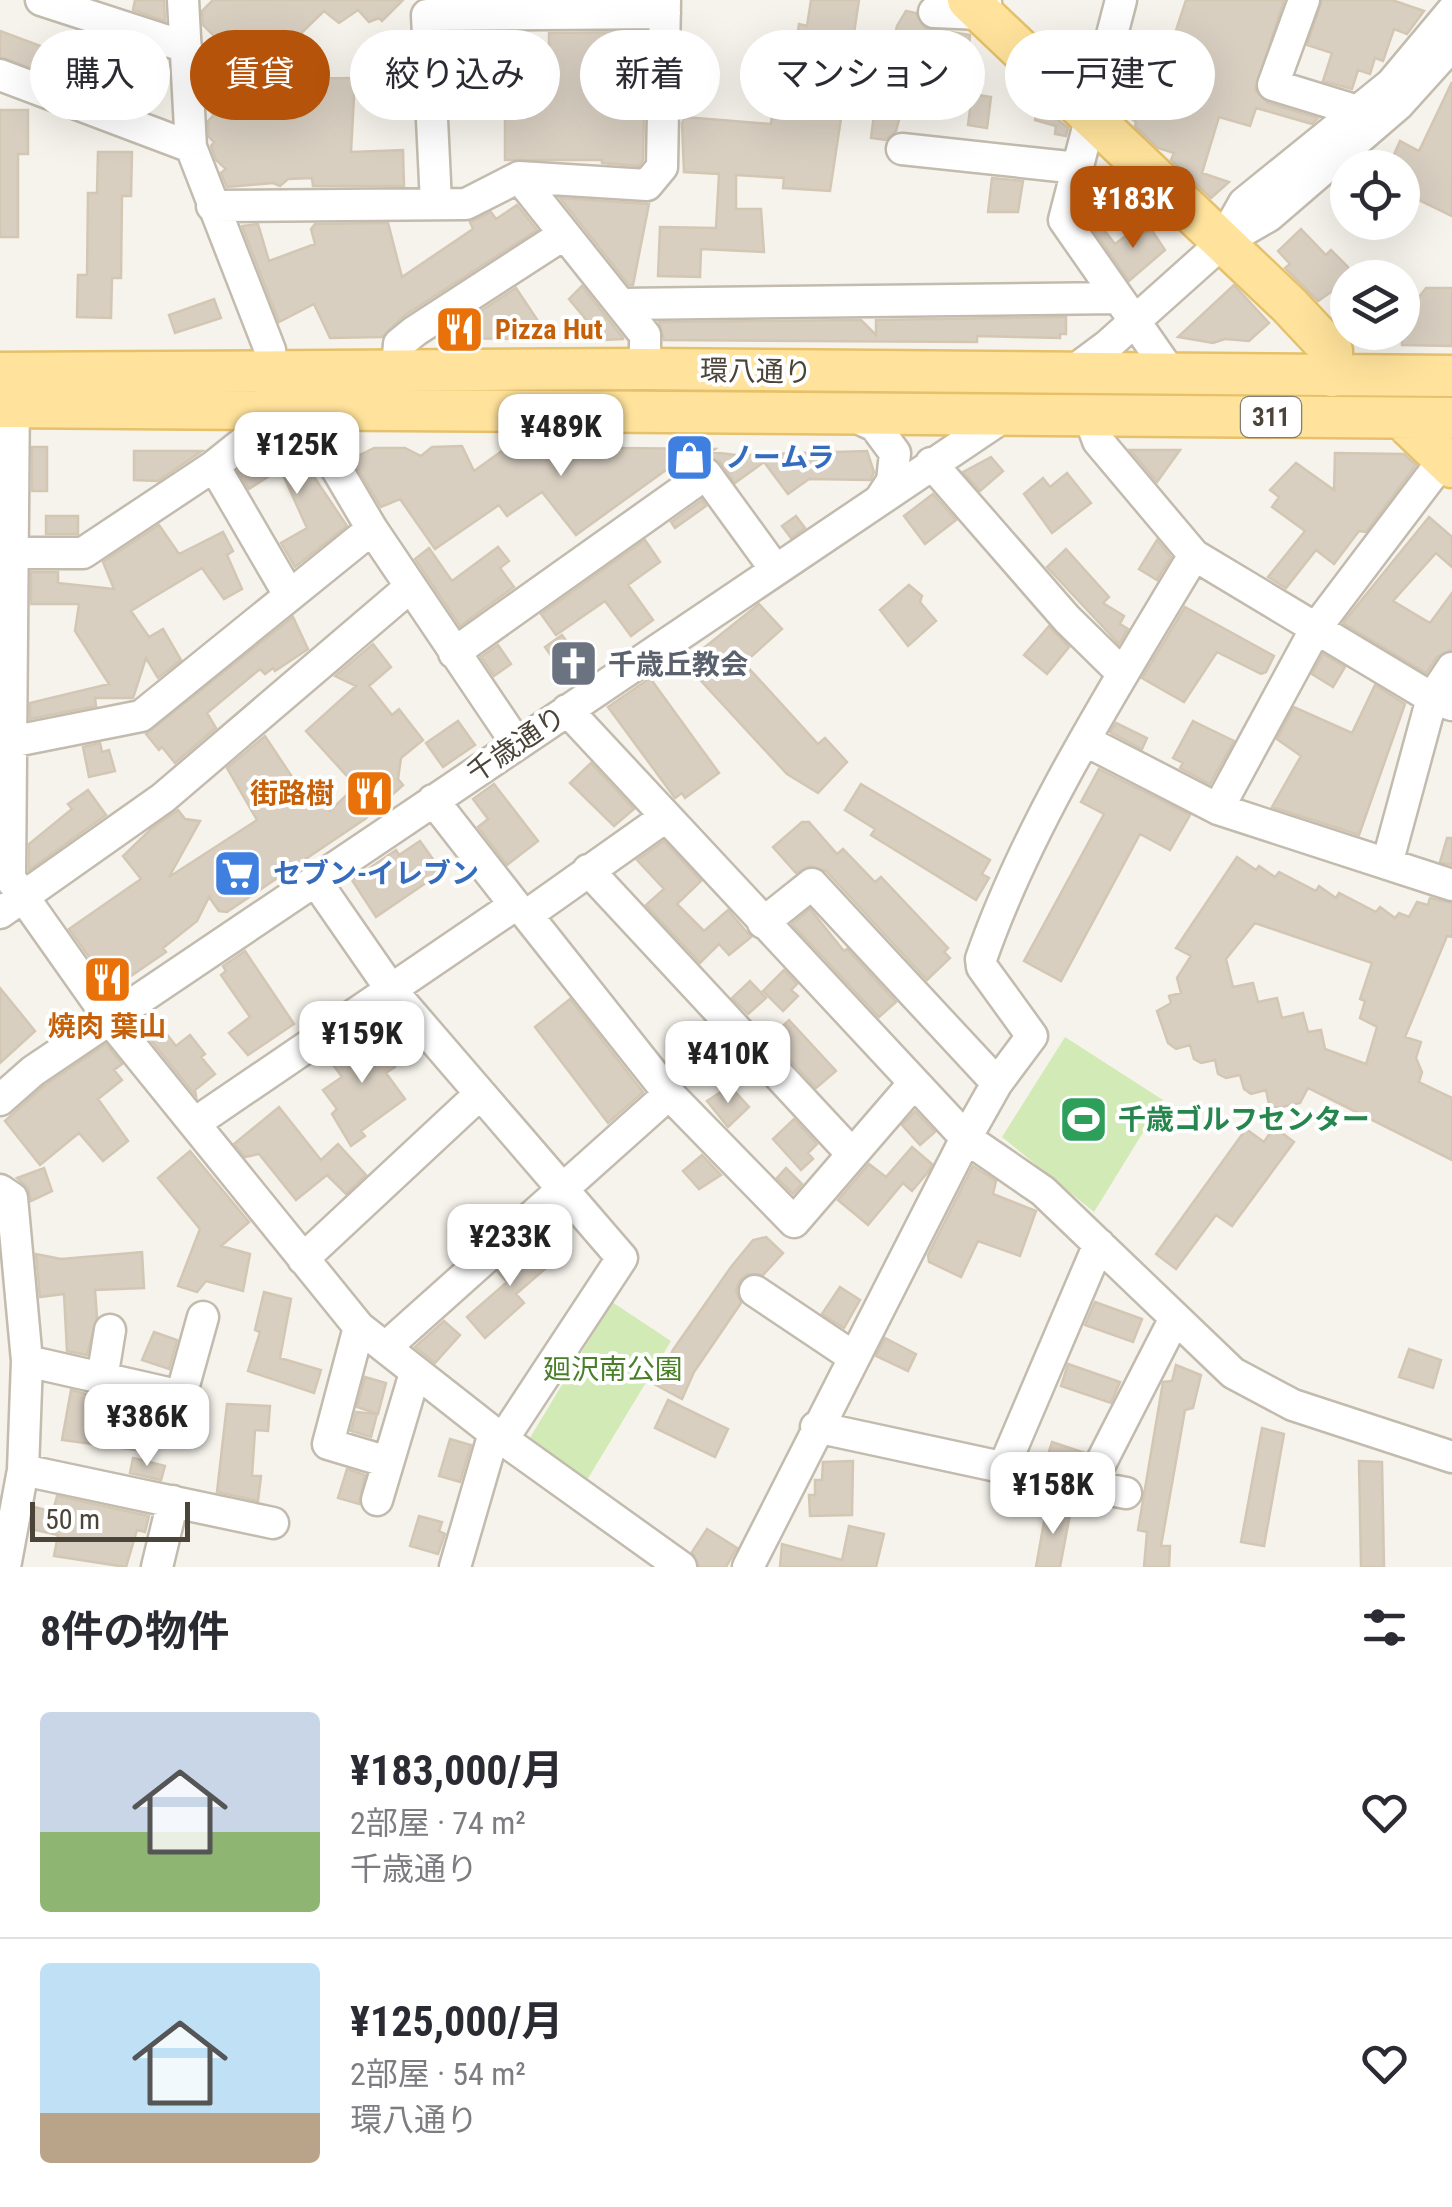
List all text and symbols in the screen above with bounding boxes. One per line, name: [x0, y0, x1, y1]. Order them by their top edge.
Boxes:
chip: 購入: [30, 30, 170, 120]
chip: 賃貸: [190, 30, 330, 120]
chip: 絞り込み: [350, 30, 560, 120]
chip: 新着: [580, 30, 720, 120]
chip: マンション: [740, 30, 985, 120]
chip: 一戸建て: [1005, 30, 1215, 120]
map controls: [1330, 150, 1420, 350]
button: locate: [1330, 150, 1420, 240]
pin: ¥183K: [1063, 166, 1203, 251]
text: ¥183K: [1092, 179, 1174, 217]
button: layers: [1330, 260, 1420, 350]
restaurant icon: Pizza Hut: [434, 303, 486, 355]
place label: Pizza Hut: [495, 313, 602, 346]
street label: 環八通り: [700, 354, 812, 389]
pin: ¥489K: [491, 394, 631, 479]
road number: 311: [1241, 397, 1301, 437]
text: ¥489K: [520, 407, 602, 445]
pin: ¥125K: [227, 412, 367, 497]
text: ¥125K: [256, 425, 338, 463]
shop icon: ノームラ: [664, 431, 716, 483]
place label: ノームラ: [725, 441, 835, 474]
church icon: 千歳丘教会: [547, 638, 599, 690]
place label: 千歳丘教会: [608, 648, 748, 681]
street label: 千歳通り: [461, 699, 572, 789]
restaurant icon: 街路樹: [343, 767, 395, 819]
place label: 街路樹: [250, 777, 334, 810]
supermarket icon: セブン-イレブン: [212, 847, 264, 899]
place label: セブン-イレブン: [273, 857, 479, 890]
restaurant icon: 焼肉 葉山: [81, 953, 133, 1005]
pin: ¥159K: [292, 1001, 432, 1086]
place label: 焼肉 葉山: [48, 1010, 166, 1043]
text: ¥159K: [321, 1014, 403, 1052]
pin: ¥410K: [658, 1021, 798, 1106]
text: ¥410K: [687, 1034, 769, 1072]
sports icon: 千歳ゴルフセンター: [1057, 1093, 1109, 1145]
place label: 千歳ゴルフセンター: [1118, 1103, 1370, 1136]
pin: ¥233K: [440, 1204, 580, 1289]
text: ¥233K: [469, 1217, 551, 1255]
park label: 廻沢南公園: [543, 1353, 683, 1386]
pin: ¥386K: [77, 1384, 217, 1469]
text: ¥386K: [106, 1397, 188, 1435]
pin: ¥158K: [983, 1452, 1123, 1537]
text: ¥158K: [1012, 1465, 1094, 1503]
scale bar: [30, 1497, 190, 1542]
text: 50 m: [45, 1503, 100, 1536]
icon: filters: [1357, 1600, 1412, 1655]
text: 8件の物件: [40, 1607, 229, 1656]
text: ¥183,000/月: [350, 1746, 564, 1795]
icon: home: [120, 1752, 240, 1872]
icon: heart: [1357, 1785, 1412, 1840]
text: 2部屋 · 74 m²: [350, 1804, 526, 1842]
text: 千歳通り: [350, 1850, 478, 1888]
text: ¥125,000/月: [350, 1997, 564, 2046]
icon: home: [120, 2003, 240, 2123]
icon: heart: [1357, 2036, 1412, 2091]
text: 2部屋 · 54 m²: [350, 2055, 526, 2093]
text: 環八通り: [350, 2101, 478, 2139]

